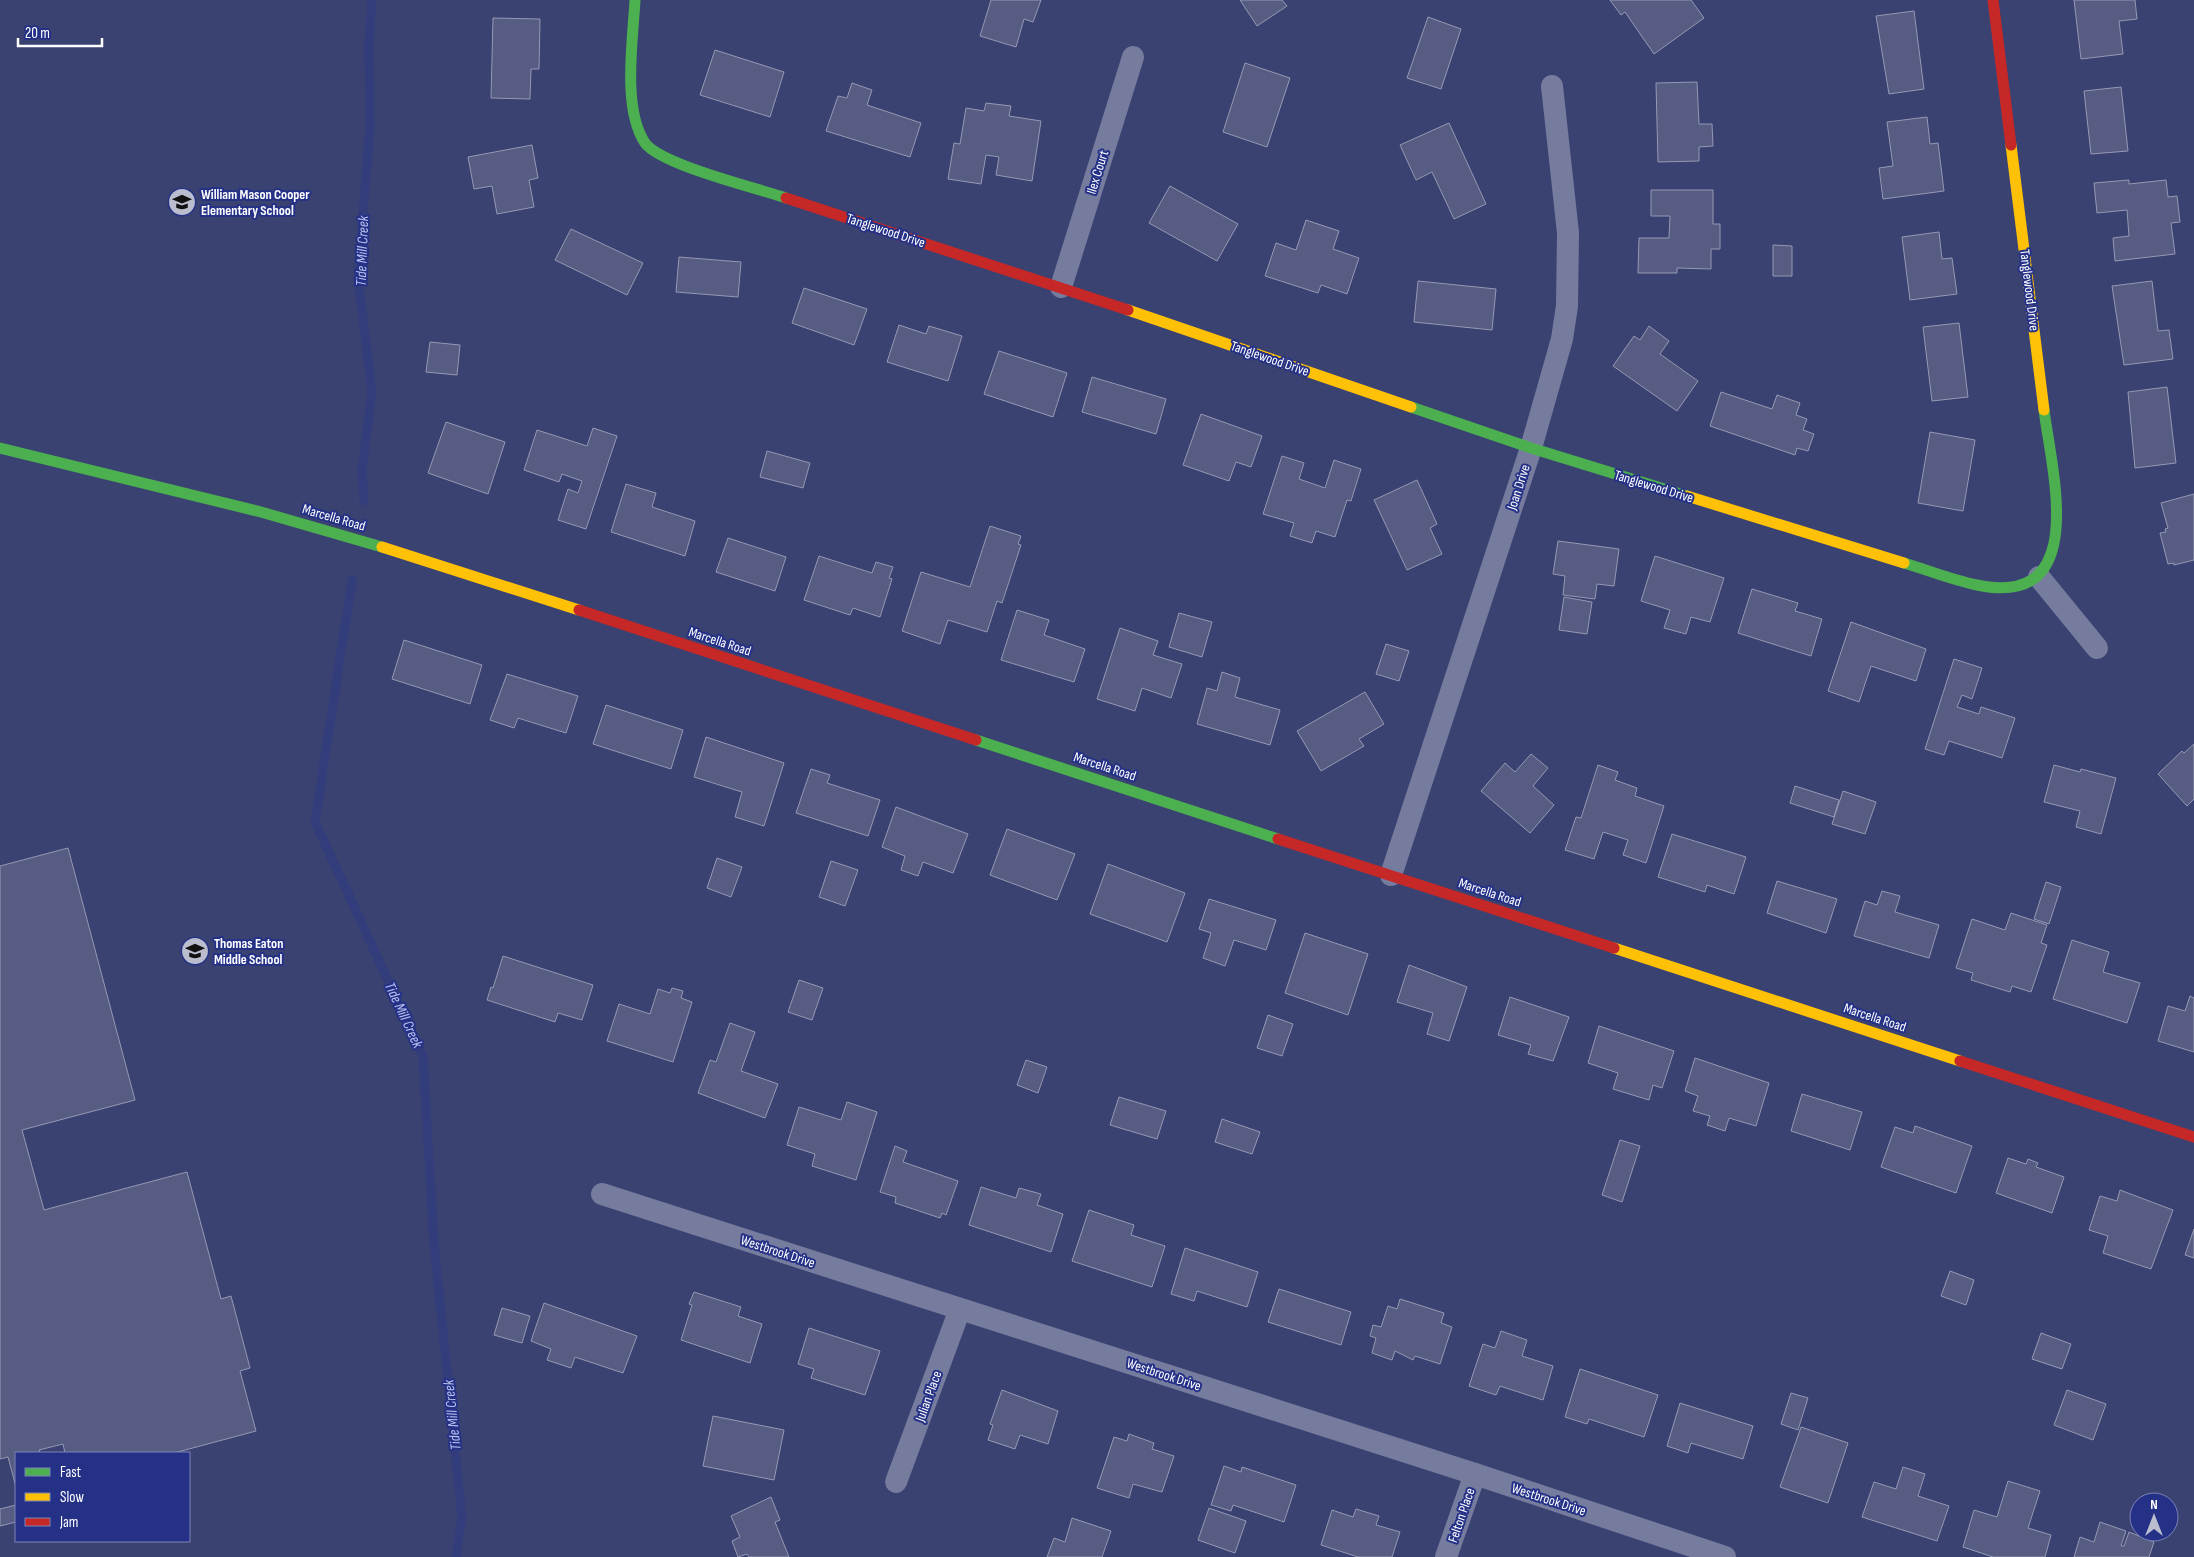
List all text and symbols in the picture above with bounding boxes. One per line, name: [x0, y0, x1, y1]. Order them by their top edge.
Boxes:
scale bar: [18, 15, 101, 47]
text: 20 m: [25, 24, 50, 43]
street label: Ilex Court: [1083, 148, 1112, 196]
place label: William Mason Cooper Elementary School: [201, 186, 310, 219]
school or university icon: William Mason Cooper Elementary School: [167, 187, 197, 217]
street label: Tanglewood Drive: [844, 210, 927, 251]
water label: Tide Mill Creek: [352, 215, 373, 287]
street label: Tanglewood Drive: [2016, 248, 2043, 332]
street label: Tanglewood Drive: [1228, 337, 1311, 380]
street label: Joan Drive: [1503, 462, 1534, 513]
street label: Tanglewood Drive: [1612, 466, 1695, 507]
street label: Marcella Road: [300, 500, 368, 535]
street label: Marcella Road: [686, 623, 753, 660]
street label: Marcella Road: [1071, 748, 1138, 785]
street label: Marcella Road: [1456, 874, 1523, 911]
place label: Thomas Eaton Middle School: [214, 935, 283, 968]
school or university icon: Thomas Eaton Middle School: [180, 936, 210, 966]
water label: Tide Mill Creek: [380, 979, 427, 1052]
street label: Marcella Road: [1841, 999, 1908, 1036]
street label: Westbrook Drive: [739, 1231, 817, 1271]
street label: Westbrook Drive: [1125, 1354, 1203, 1394]
street label: Julian Place: [911, 1368, 946, 1425]
water label: Tide Mill Creek: [439, 1378, 466, 1451]
legend: [15, 1452, 190, 1542]
text: Fast: [60, 1463, 82, 1482]
street label: Westbrook Drive: [1510, 1479, 1588, 1519]
street label: Felton Place: [1444, 1486, 1479, 1545]
text: Slow: [60, 1488, 84, 1507]
north arrow: [2129, 1492, 2179, 1542]
text: N: [2150, 1496, 2158, 1513]
text: Jam: [59, 1513, 78, 1532]

